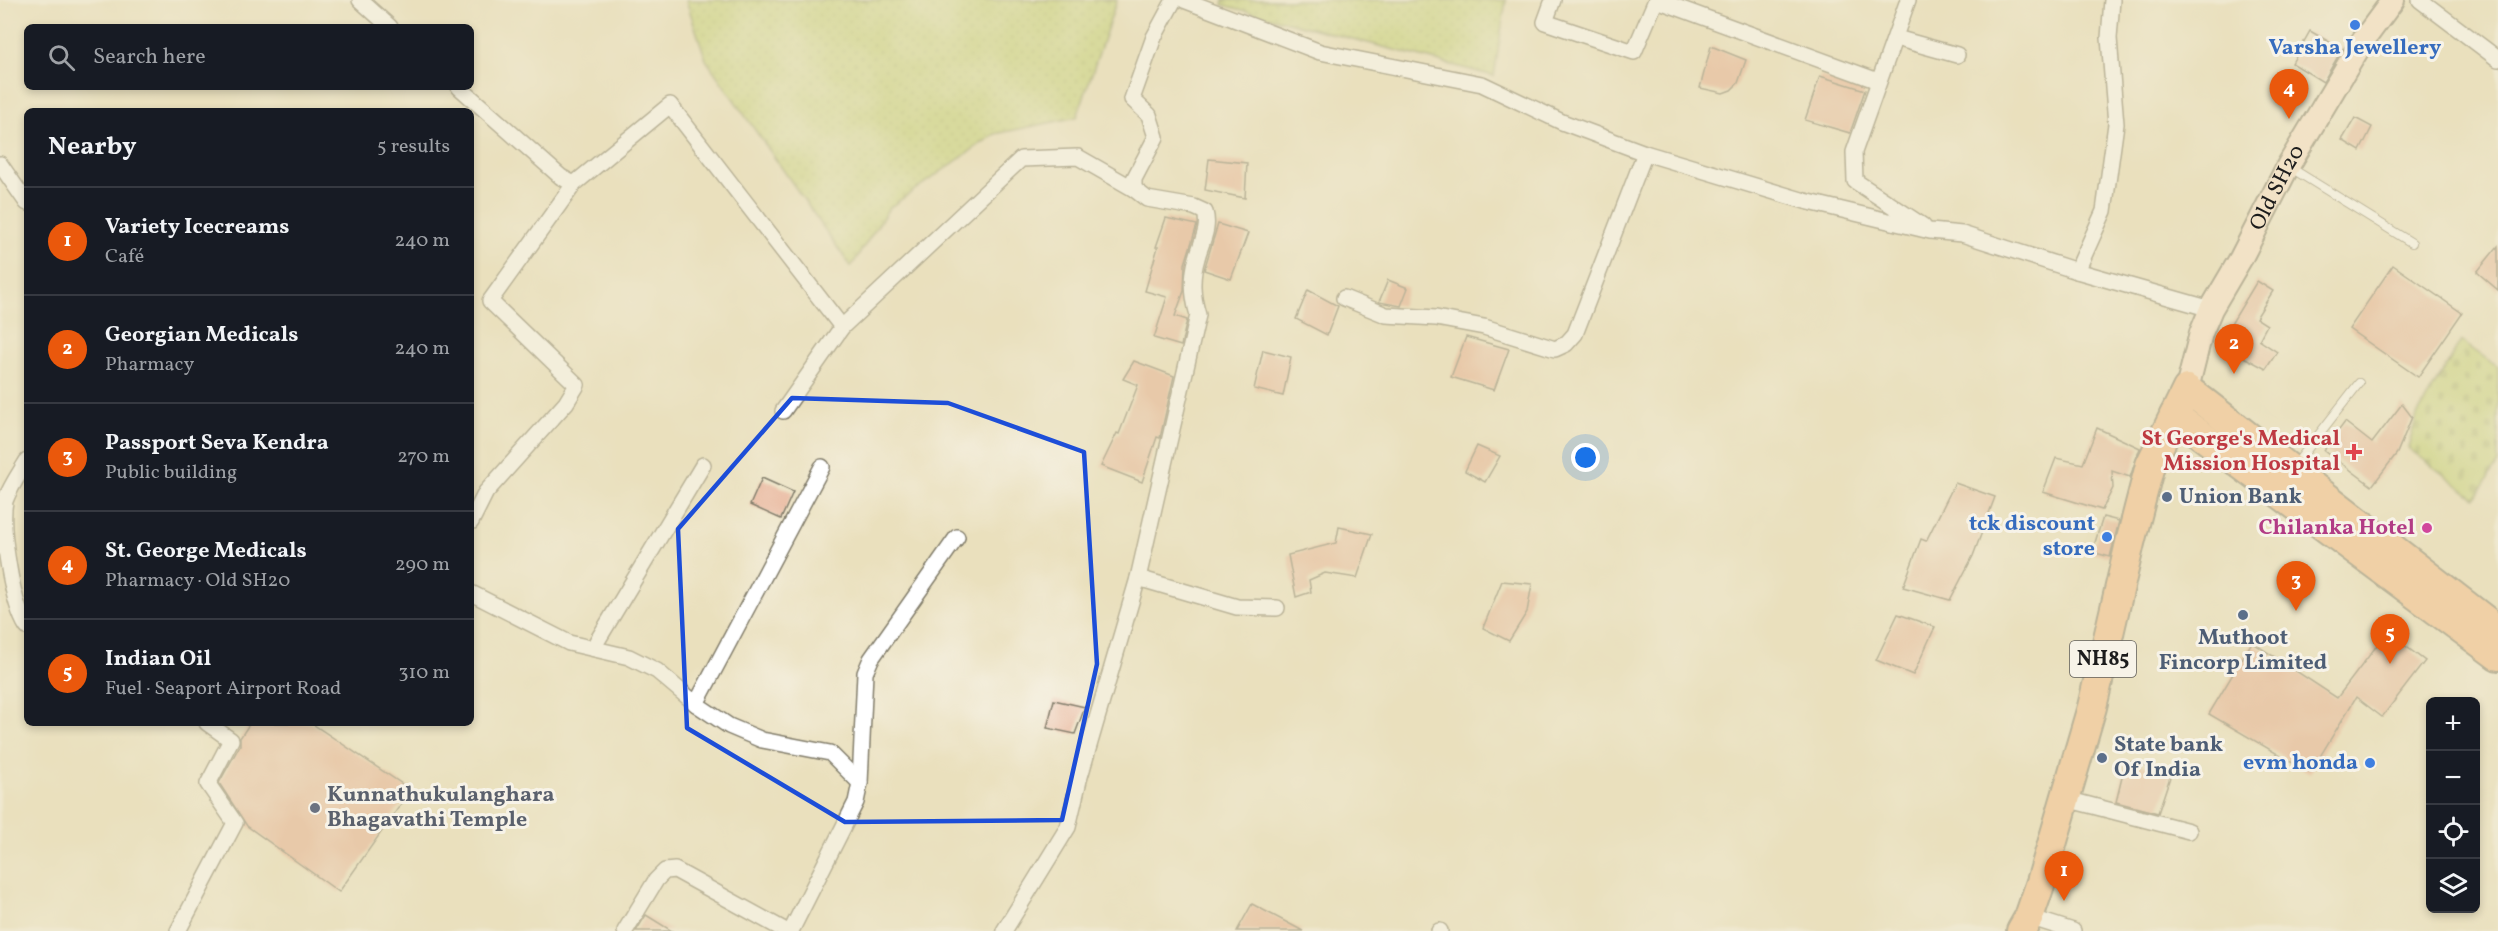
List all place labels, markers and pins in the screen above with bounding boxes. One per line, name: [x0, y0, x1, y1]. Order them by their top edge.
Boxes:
marker: Varsha Jewellery: [2348, 18, 2362, 32]
place label: Varsha Jewellery: [2269, 33, 2442, 64]
pin: 4: [2270, 70, 2308, 119]
pin: 2: [2214, 324, 2254, 374]
place label: St George's Medical Mission Hospital: [2141, 424, 2340, 480]
marker: St George's Medical Mission Hospital: [2345, 443, 2363, 461]
place label: Union Bank: [2179, 482, 2302, 513]
marker: Union Bank: [2160, 490, 2174, 504]
place label: tck discount store: [1969, 509, 2095, 565]
place label: Chilanka Hotel: [2258, 513, 2415, 544]
marker: Chilanka Hotel: [2420, 521, 2434, 535]
marker: tck discount store: [2100, 530, 2114, 544]
pin: 3: [2276, 562, 2316, 611]
marker: Muthoot Fincorp Limited: [2236, 608, 2250, 622]
pin: 5: [2370, 614, 2410, 664]
place label: Muthoot Fincorp Limited: [2159, 623, 2327, 679]
place label: State bank Of India: [2114, 730, 2223, 786]
place label: evm honda: [2243, 748, 2358, 779]
marker: State bank Of India: [2095, 751, 2109, 765]
marker: evm honda: [2363, 756, 2377, 770]
place label: Kunnathukulanghara Bhagavathi Temple: [327, 780, 554, 836]
marker: Kunnathukulanghara Bhagavathi Temple: [308, 801, 322, 815]
pin: 1: [2044, 852, 2084, 901]

